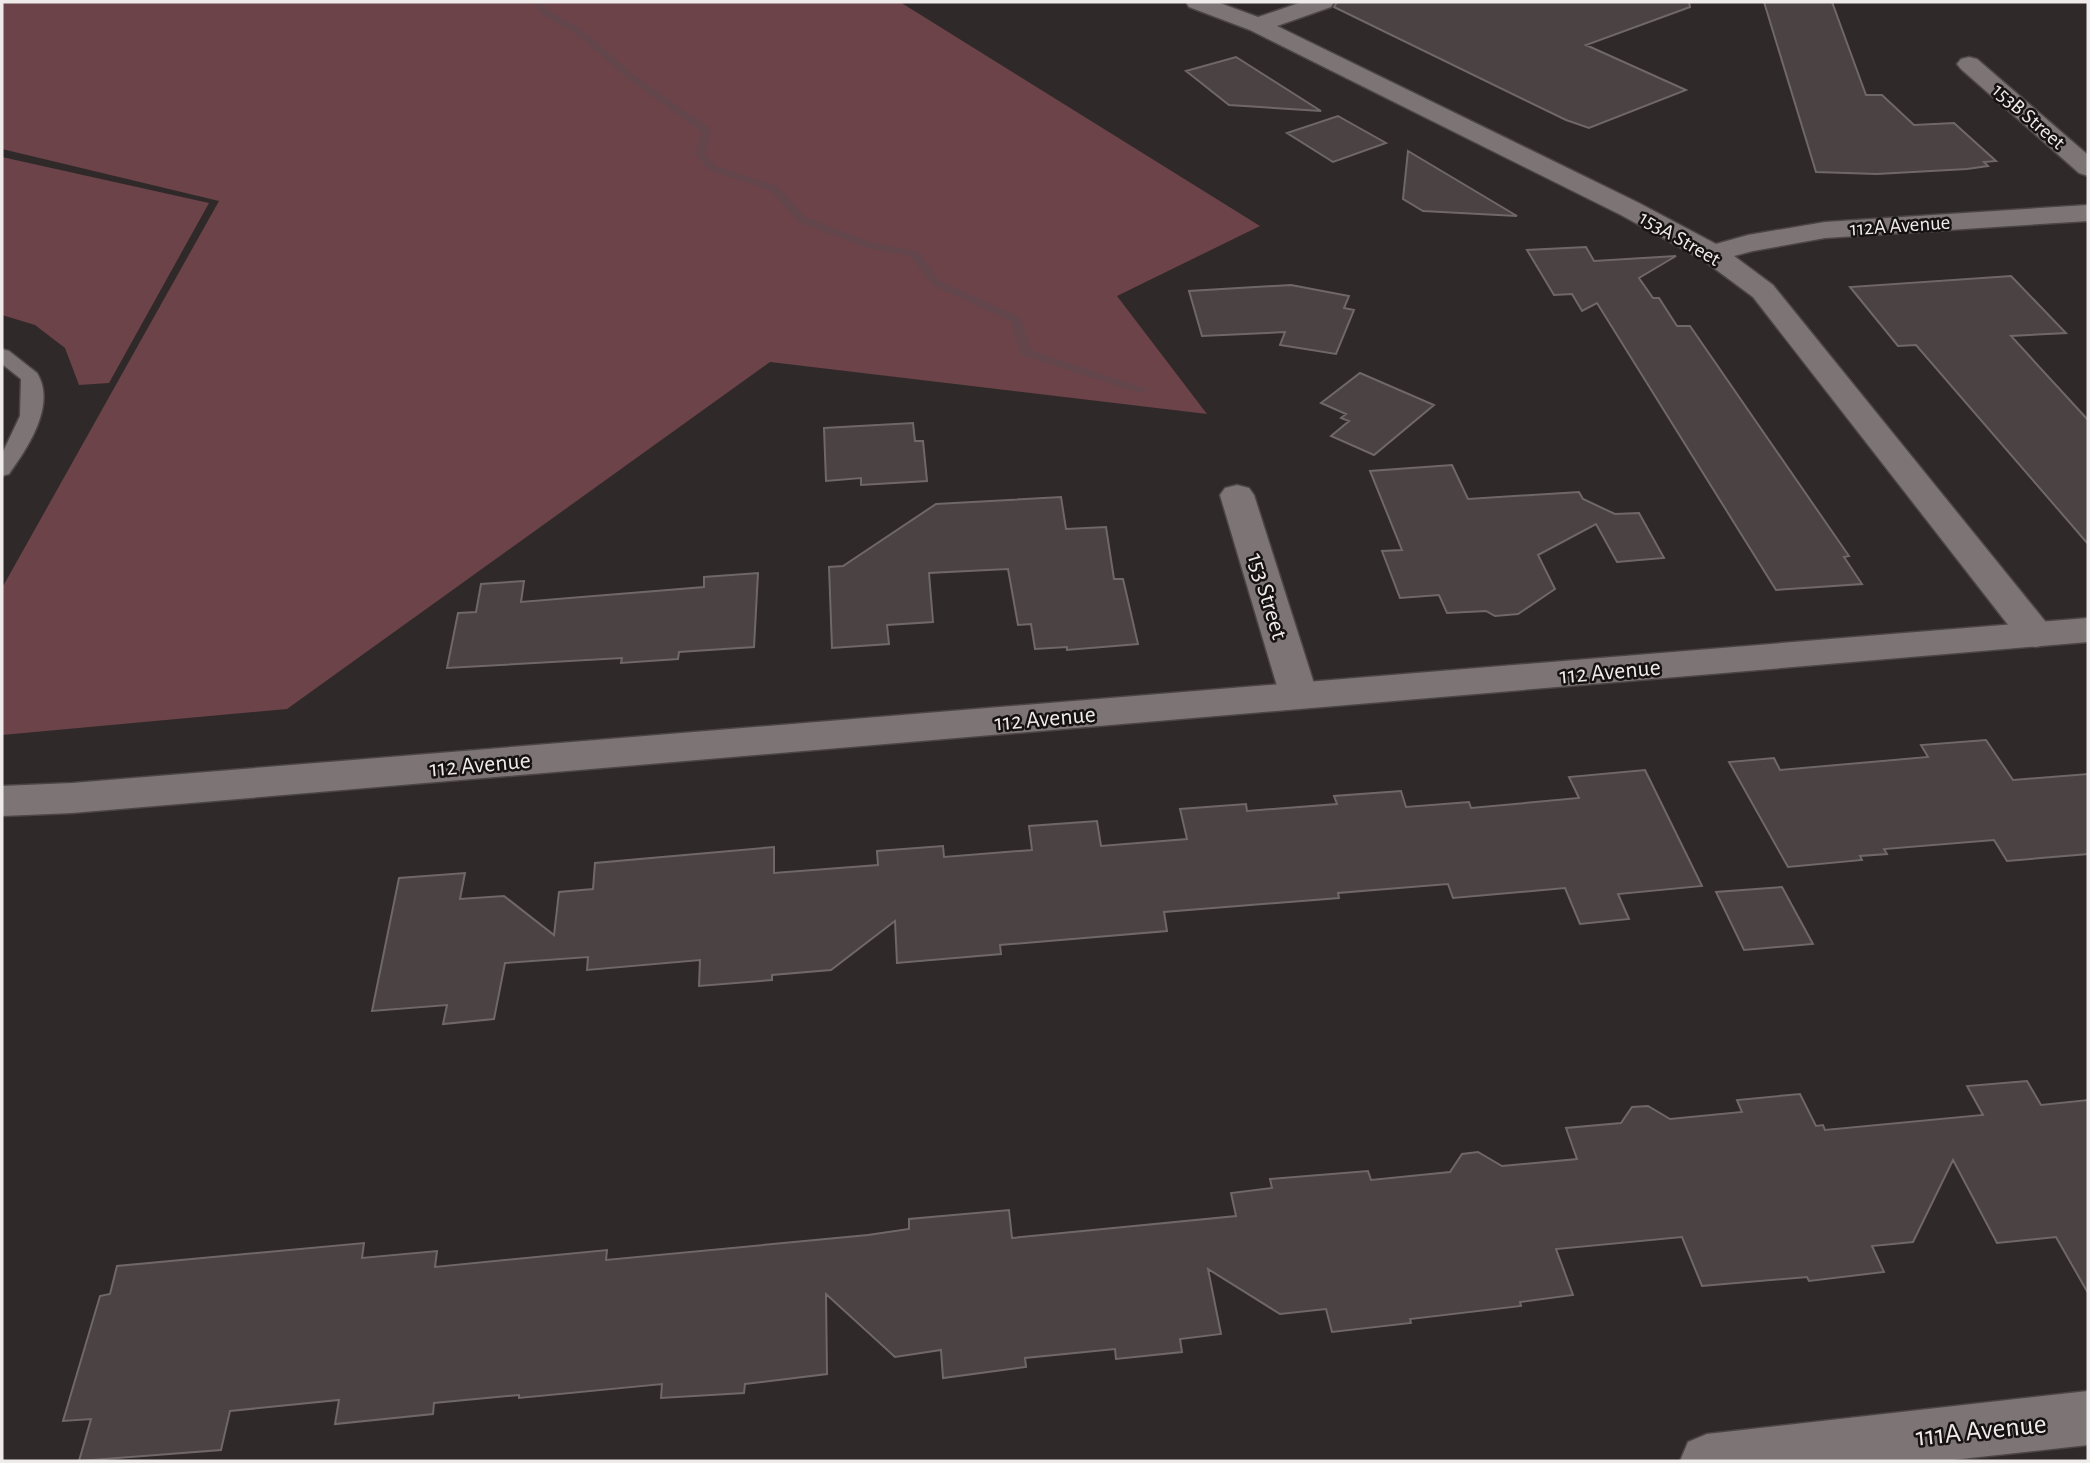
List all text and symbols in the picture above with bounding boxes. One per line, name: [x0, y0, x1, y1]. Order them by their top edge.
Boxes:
street label: 153B Street: [1988, 79, 2069, 154]
street label: 153A Street: [1636, 207, 1724, 270]
street label: 112A Avenue: [1849, 212, 1951, 239]
street label: 153 Street: [1243, 550, 1292, 643]
street label: 112 Avenue: [1559, 656, 1662, 688]
street label: 112 Avenue: [994, 703, 1097, 735]
street label: 112 Avenue: [429, 749, 532, 781]
street label: 111A Avenue: [1914, 1410, 2048, 1452]

